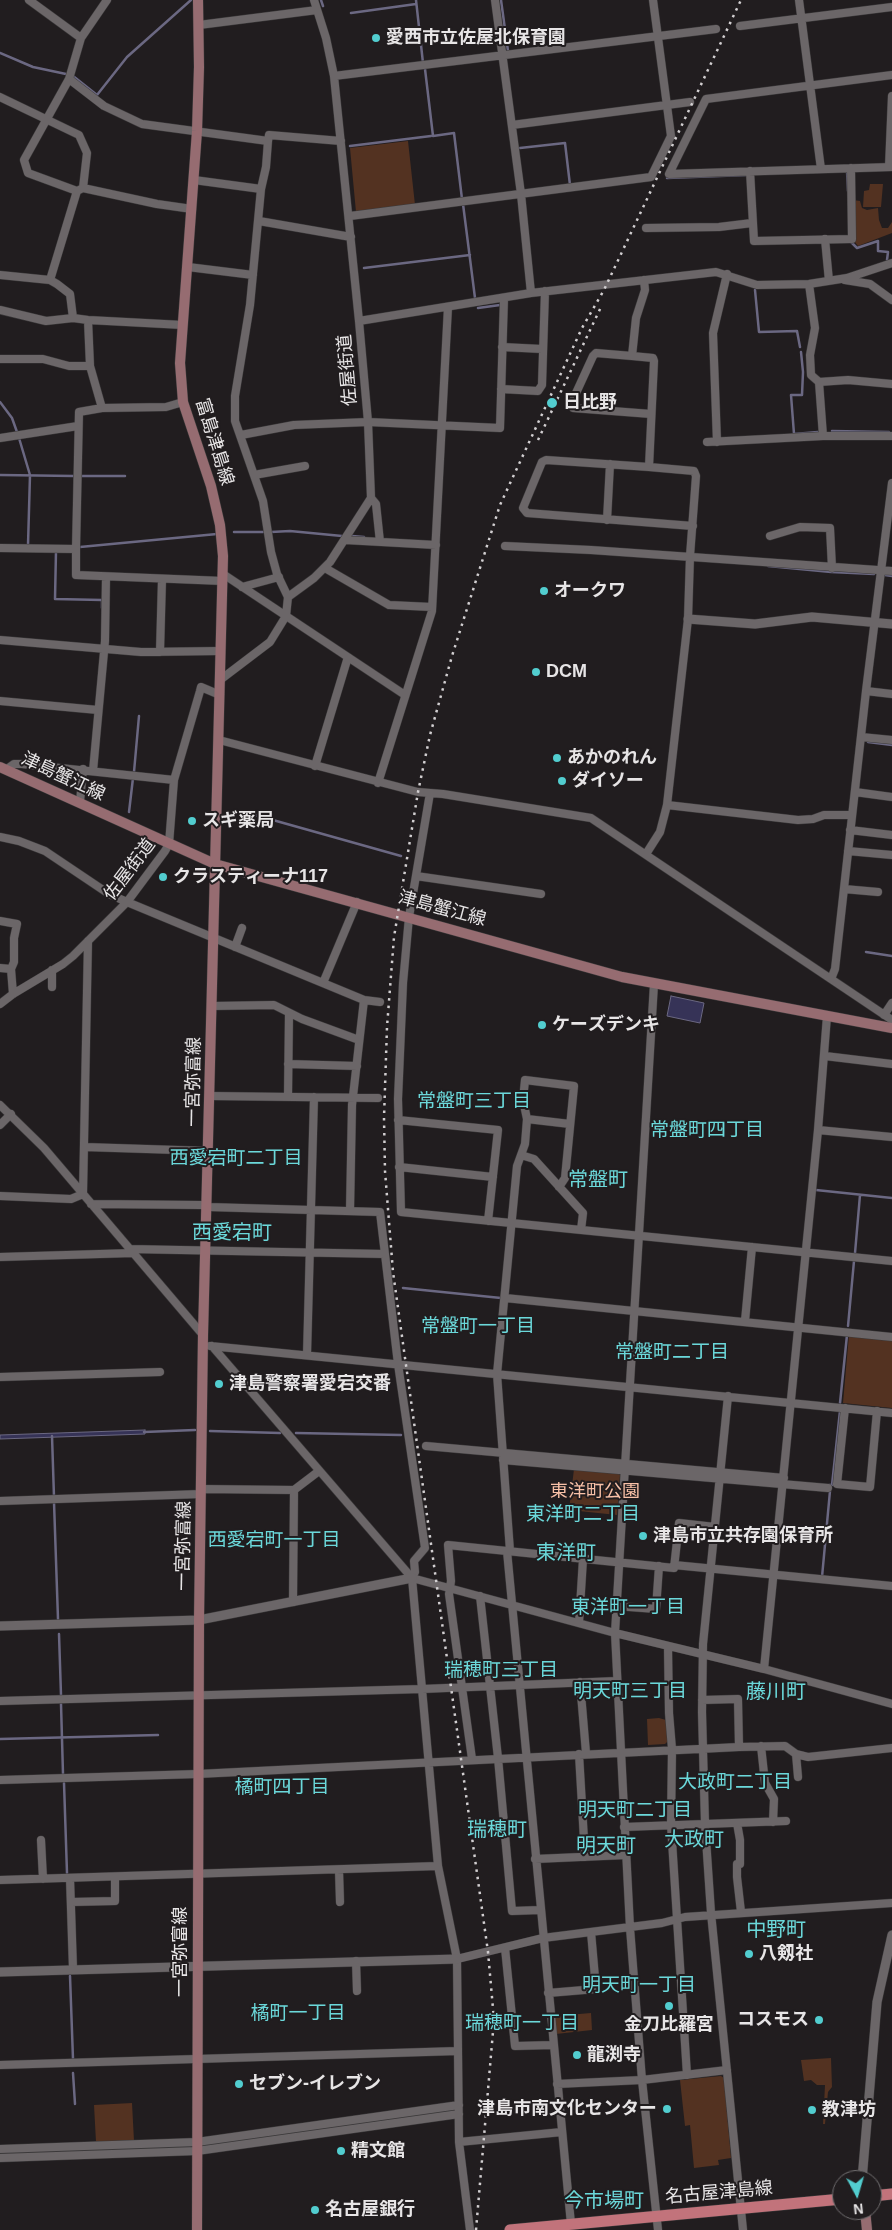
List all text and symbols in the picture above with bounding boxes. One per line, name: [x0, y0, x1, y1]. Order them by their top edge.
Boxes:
place label: 愛西市立佐屋北保育園: [386, 27, 566, 49]
marker: 愛西市立佐屋北保育園: [370, 32, 382, 44]
street label: 佐屋街道: [334, 333, 362, 407]
place label: 日比野: [563, 392, 617, 414]
street label: 富島津島線: [191, 396, 237, 488]
marker: 日比野: [545, 396, 559, 410]
place label: オークワ: [554, 580, 626, 602]
marker: オークワ: [538, 585, 550, 597]
place label: DCM: [546, 661, 587, 683]
marker: DCM: [530, 666, 542, 678]
place label: あかのれん: [567, 747, 657, 769]
street label: 津島蟹江線: [18, 748, 108, 806]
marker: あかのれん: [551, 752, 563, 764]
place label: ダイソー: [572, 770, 644, 792]
marker: ダイソー: [556, 775, 568, 787]
place label: スギ薬局: [202, 810, 274, 832]
marker: スギ薬局: [186, 815, 198, 827]
street label: 佐屋街道: [100, 835, 160, 905]
place label: クラスティーナ117: [173, 866, 328, 888]
marker: クラスティーナ117: [157, 871, 169, 883]
street label: 津島蟹江線: [396, 887, 488, 931]
place label: ケーズデンキ: [552, 1014, 660, 1036]
marker: ケーズデンキ: [536, 1019, 548, 1031]
street label: 一宮弥富線: [182, 1037, 206, 1127]
district label: 常盤町三丁目: [417, 1091, 531, 1113]
district label: 常盤町四丁目: [650, 1120, 764, 1142]
district label: 西愛宕町二丁目: [170, 1148, 302, 1170]
district label: 常盤町: [568, 1168, 628, 1192]
district label: 西愛宕町: [192, 1221, 272, 1245]
district label: 常盤町一丁目: [421, 1316, 535, 1338]
district label: 常盤町二丁目: [615, 1342, 729, 1364]
place label: 津島警察署愛宕交番: [229, 1373, 391, 1395]
marker: 津島警察署愛宕交番: [213, 1378, 225, 1390]
park label: 東洋町公園: [550, 1481, 640, 1503]
street label: 一宮弥富線: [172, 1501, 196, 1591]
district label: 東洋町二丁目: [526, 1504, 640, 1526]
place label: 津島市立共存園保育所: [653, 1525, 833, 1547]
district label: 西愛宕町一丁目: [208, 1530, 340, 1552]
marker: 津島市立共存園保育所: [637, 1530, 649, 1542]
district label: 東洋町: [536, 1541, 596, 1565]
district label: 東洋町一丁目: [571, 1597, 685, 1619]
district label: 瑞穂町三丁目: [444, 1660, 558, 1682]
district label: 藤川町: [746, 1680, 806, 1704]
district label: 明天町三丁目: [573, 1681, 687, 1703]
district label: 大政町二丁目: [678, 1772, 792, 1794]
district label: 橘町四丁目: [235, 1777, 329, 1799]
district label: 明天町二丁目: [578, 1800, 692, 1822]
district label: 瑞穂町: [467, 1818, 527, 1842]
district label: 大政町: [664, 1828, 724, 1852]
district label: 明天町: [576, 1834, 636, 1858]
street label: 一宮弥富線: [170, 1907, 192, 1997]
district label: 中野町: [746, 1918, 806, 1942]
place label: 八剱社: [759, 1943, 813, 1965]
marker: 八剱社: [743, 1948, 755, 1960]
district label: 明天町一丁目: [582, 1975, 696, 1997]
marker: 金刀比羅宮: [663, 2000, 675, 2012]
district label: 橘町一丁目: [251, 2003, 345, 2025]
place label: コスモス: [737, 2009, 809, 2031]
district label: 瑞穂町一丁目: [465, 2013, 579, 2035]
place label: 金刀比羅宮: [624, 2014, 714, 2036]
marker: コスモス: [813, 2014, 825, 2026]
place label: 龍渕寺: [587, 2044, 641, 2066]
marker: 龍渕寺: [571, 2049, 583, 2061]
place label: セブン-イレブン: [249, 2073, 381, 2095]
marker: セブン-イレブン: [233, 2078, 245, 2090]
place label: 津島市南文化センター: [477, 2098, 657, 2120]
place label: 教津坊: [822, 2099, 876, 2121]
marker: 津島市南文化センター: [661, 2103, 673, 2115]
marker: 教津坊: [806, 2104, 818, 2116]
place label: 精文館: [351, 2140, 405, 2162]
marker: 精文館: [335, 2145, 347, 2157]
north arrow: [832, 2170, 882, 2220]
street label: 名古屋津島線: [664, 2178, 774, 2208]
district label: 今市場町: [564, 2189, 644, 2213]
place label: 名古屋銀行: [325, 2199, 415, 2221]
text: N: [853, 2200, 864, 2217]
marker: 名古屋銀行: [309, 2204, 321, 2216]

